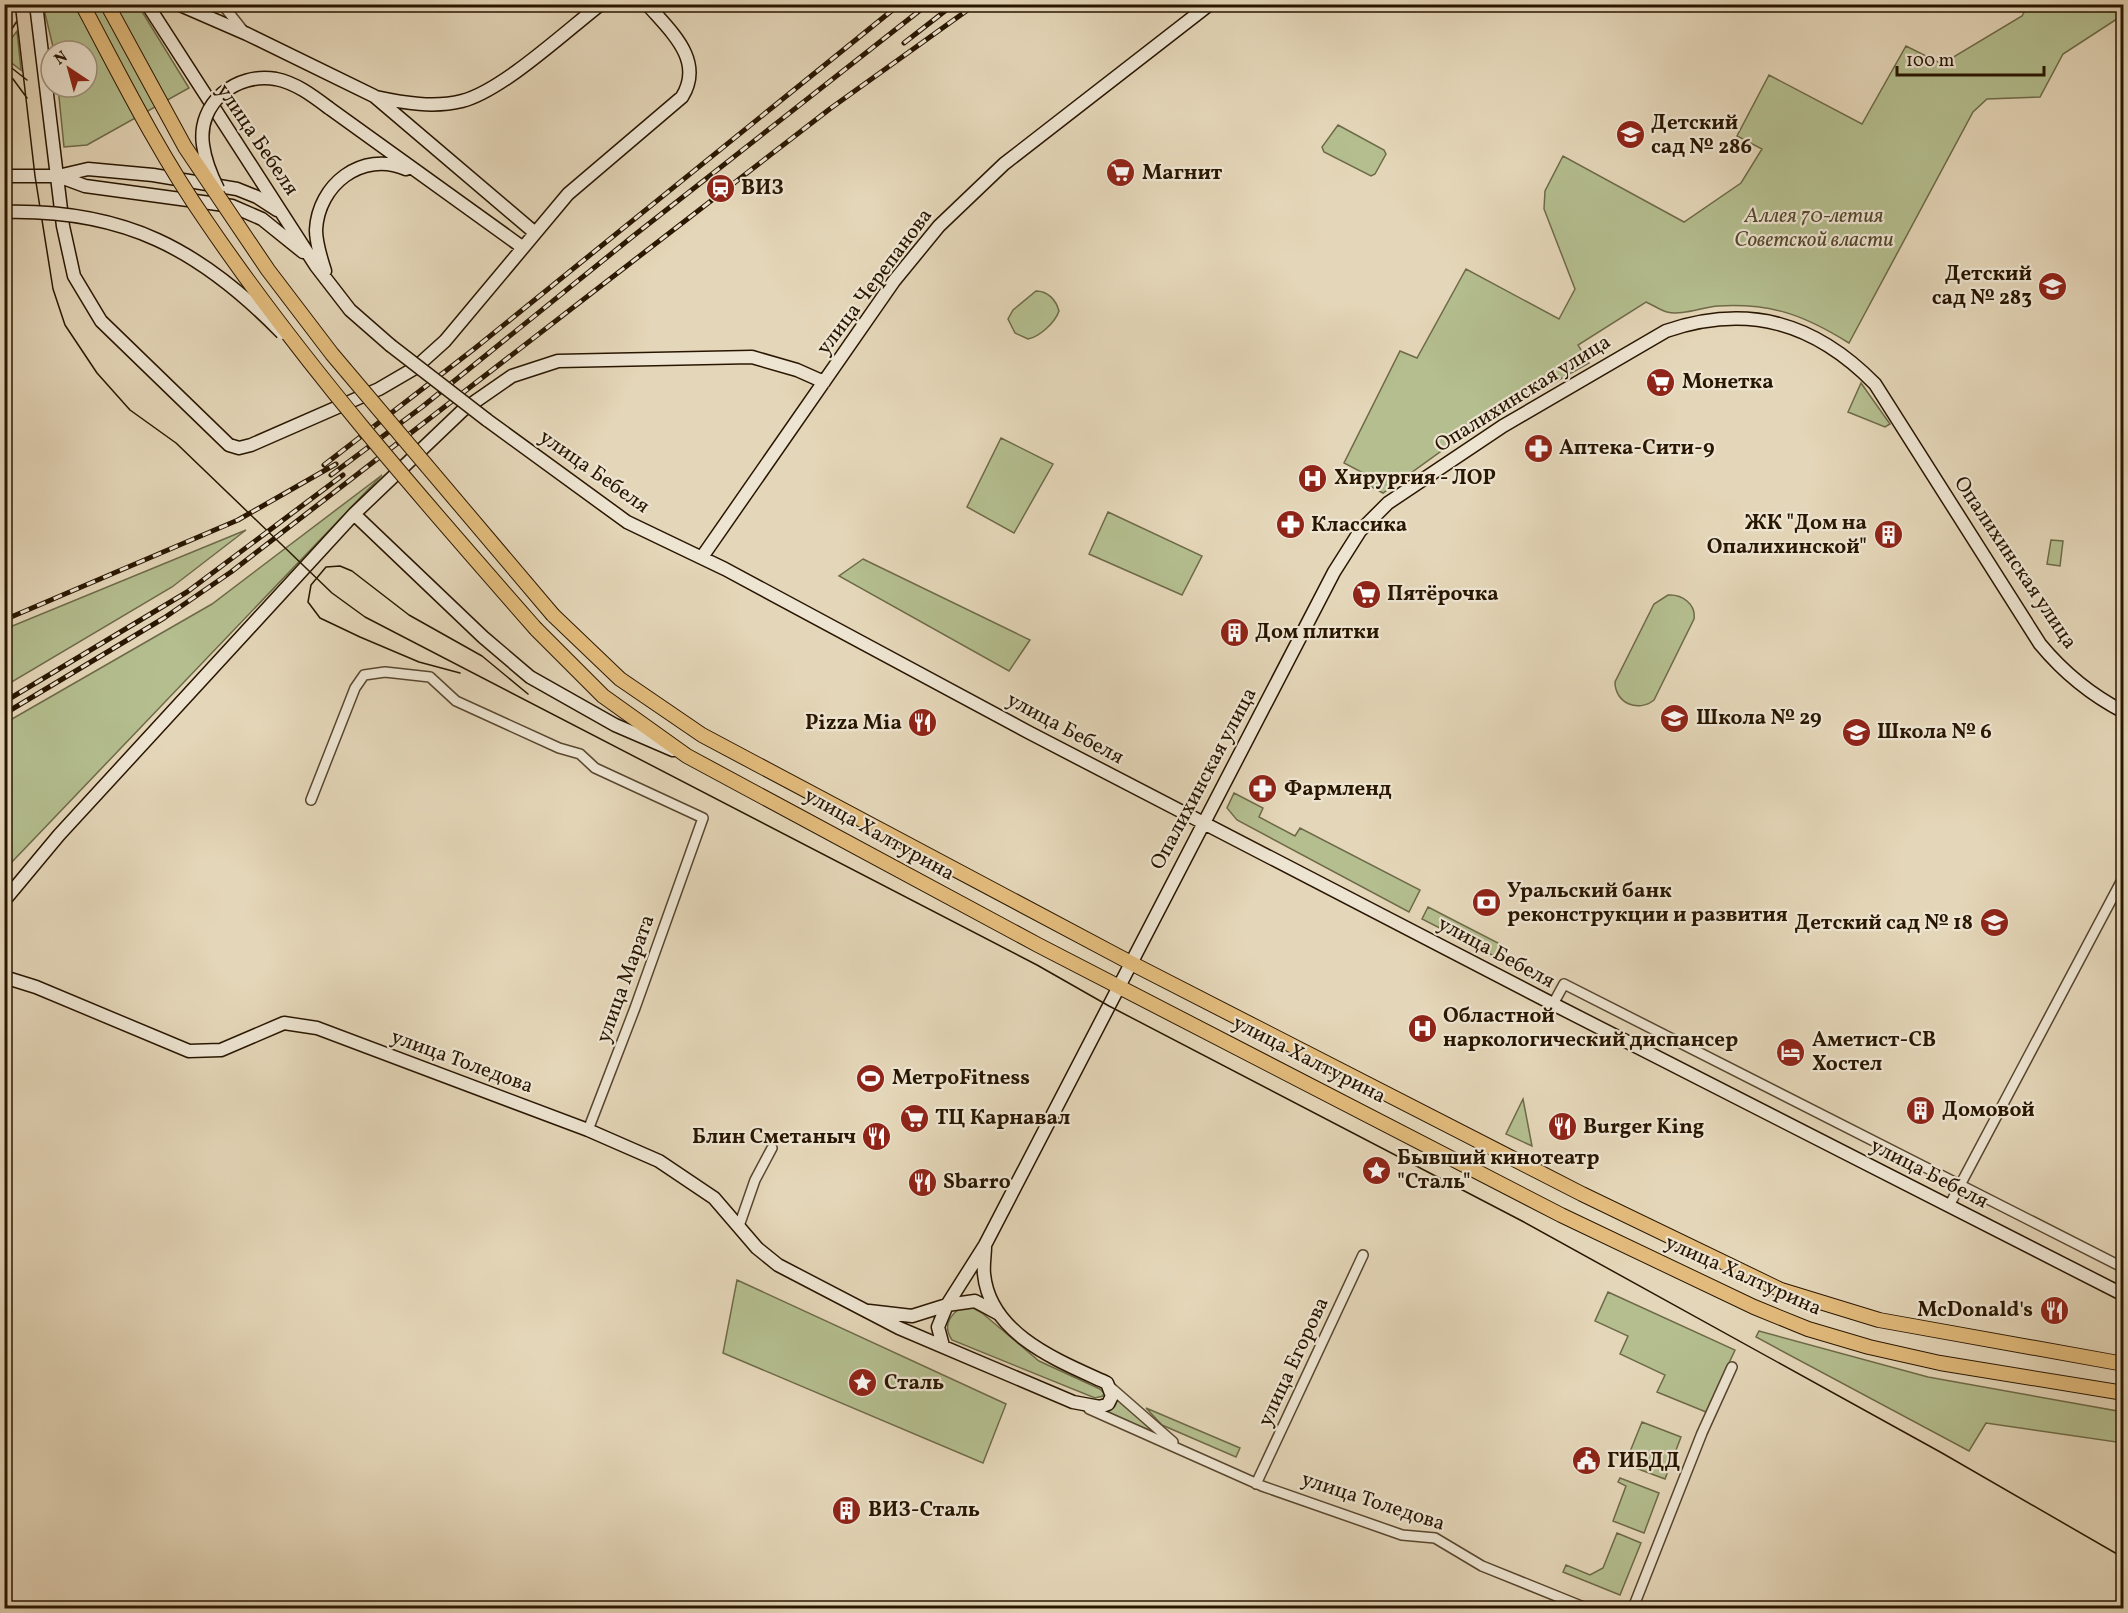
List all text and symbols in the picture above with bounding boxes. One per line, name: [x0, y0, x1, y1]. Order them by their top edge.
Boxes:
north arrow: [39, 39, 99, 99]
scale bar: [1897, 39, 2044, 77]
text: N: [50, 46, 73, 71]
text: 100 m: [1906, 49, 1955, 74]
street label: улица Бебеля: [209, 78, 305, 202]
place label: Детский сад № 286: [1651, 109, 1752, 162]
school or university icon: Детский сад № 286: [1614, 119, 1646, 151]
supermarket icon: Магнит: [1105, 157, 1137, 189]
place label: Магнит: [1142, 159, 1223, 188]
station icon: ВИЗ: [704, 172, 736, 204]
place label: ВИЗ: [741, 174, 784, 203]
park label: Аллея 70-летия Советской власти: [1734, 202, 1894, 255]
street label: улица Черепанова: [810, 203, 940, 361]
place label: Детский сад № 283: [1932, 260, 2032, 313]
school or university icon: Детский сад № 283: [2037, 270, 2069, 302]
street label: Опалихинская улица: [1429, 328, 1617, 460]
supermarket icon: Монетка: [1645, 366, 1677, 398]
place label: Монетка: [1682, 368, 1774, 397]
street label: улица Бебеля: [533, 423, 655, 521]
pharmacy icon: Аптека-Сити-9: [1522, 432, 1554, 464]
place label: Аптека-Сити-9: [1559, 434, 1714, 463]
hospital icon: Хирургия - ЛОР: [1297, 462, 1329, 494]
place label: Хирургия - ЛОР: [1334, 464, 1496, 493]
street label: Опалихинская улица: [1946, 471, 2084, 655]
pharmacy icon: Классика: [1274, 509, 1306, 541]
place label: ЖК "Дом на Опалихинской": [1707, 509, 1867, 562]
place label: Классика: [1311, 511, 1407, 540]
building icon: ЖК "Дом на Опалихинской": [1872, 519, 1904, 551]
supermarket icon: Пятёрочка: [1350, 578, 1382, 610]
place label: Пятёрочка: [1387, 580, 1499, 609]
building icon: Дом плитки: [1218, 616, 1250, 648]
place label: Дом плитки: [1255, 618, 1379, 647]
street label: Опалихинская улица: [1144, 683, 1264, 875]
street label: улица Бебеля: [1001, 686, 1129, 772]
school or university icon: Школа № 29: [1659, 702, 1691, 734]
place label: Школа № 29: [1696, 704, 1822, 733]
restaurant icon: Pizza Mia: [907, 707, 939, 739]
place label: Pizza Mia: [805, 709, 902, 738]
school or university icon: Школа № 6: [1840, 716, 1872, 748]
place label: Школа № 6: [1877, 718, 1992, 747]
pharmacy icon: Фармленд: [1247, 773, 1279, 805]
place label: Фармленд: [1284, 775, 1392, 804]
street label: улица Халтурина: [798, 781, 960, 889]
place label: Уральский банк реконструкции и развития: [1507, 877, 1788, 930]
bank icon: Уральский банк реконструкции и развития: [1470, 887, 1502, 919]
school or university icon: Детский сад № 18: [1978, 907, 2010, 939]
place label: Детский сад № 18: [1794, 909, 1973, 938]
street label: улица Бебеля: [1432, 910, 1560, 996]
street label: улица Марата: [589, 911, 663, 1047]
place label: Областной наркологический диспансер: [1443, 1002, 1738, 1055]
street label: улица Халтурина: [1227, 1009, 1391, 1111]
hospital icon: Областной наркологический диспансер: [1406, 1012, 1438, 1044]
street label: улица Толедова: [387, 1023, 537, 1101]
place label: Аметист-СВ Хостел: [1812, 1026, 1936, 1079]
hotel icon: Аметист-СВ Хостел: [1775, 1036, 1807, 1068]
sports icon: МетроFitness: [855, 1062, 887, 1094]
place label: МетроFitness: [892, 1064, 1030, 1093]
building icon: Домовой: [1905, 1094, 1937, 1126]
place label: Домовой: [1942, 1096, 2035, 1125]
supermarket icon: ТЦ Карнавал: [898, 1102, 930, 1134]
place label: ТЦ Карнавал: [935, 1104, 1070, 1133]
restaurant icon: Burger King: [1546, 1111, 1578, 1143]
place label: Burger King: [1583, 1113, 1704, 1142]
restaurant icon: Блин Сметаныч: [861, 1121, 893, 1153]
place label: Блин Сметаныч: [692, 1123, 856, 1152]
street label: улица Бебеля: [1865, 1132, 1993, 1216]
place label: Бывший кинотеатр "Сталь": [1397, 1144, 1599, 1197]
place icon: Бывший кинотеатр "Сталь": [1360, 1154, 1392, 1186]
restaurant icon: Sbarro: [906, 1166, 938, 1198]
place label: Sbarro: [943, 1168, 1011, 1197]
street label: улица Халтурина: [1660, 1228, 1826, 1324]
street label: улица Егорова: [1251, 1293, 1337, 1431]
restaurant icon: McDonald's: [2038, 1294, 2070, 1326]
place label: McDonald's: [1917, 1296, 2033, 1325]
place icon: Сталь: [847, 1367, 879, 1399]
place label: Сталь: [884, 1369, 944, 1398]
public building icon: ГИБДД: [1570, 1445, 1602, 1477]
place label: ГИБДД: [1607, 1447, 1680, 1476]
street label: улица Толедова: [1297, 1465, 1449, 1539]
building icon: ВИЗ-Сталь: [831, 1494, 863, 1526]
place label: ВИЗ-Сталь: [868, 1496, 980, 1525]

